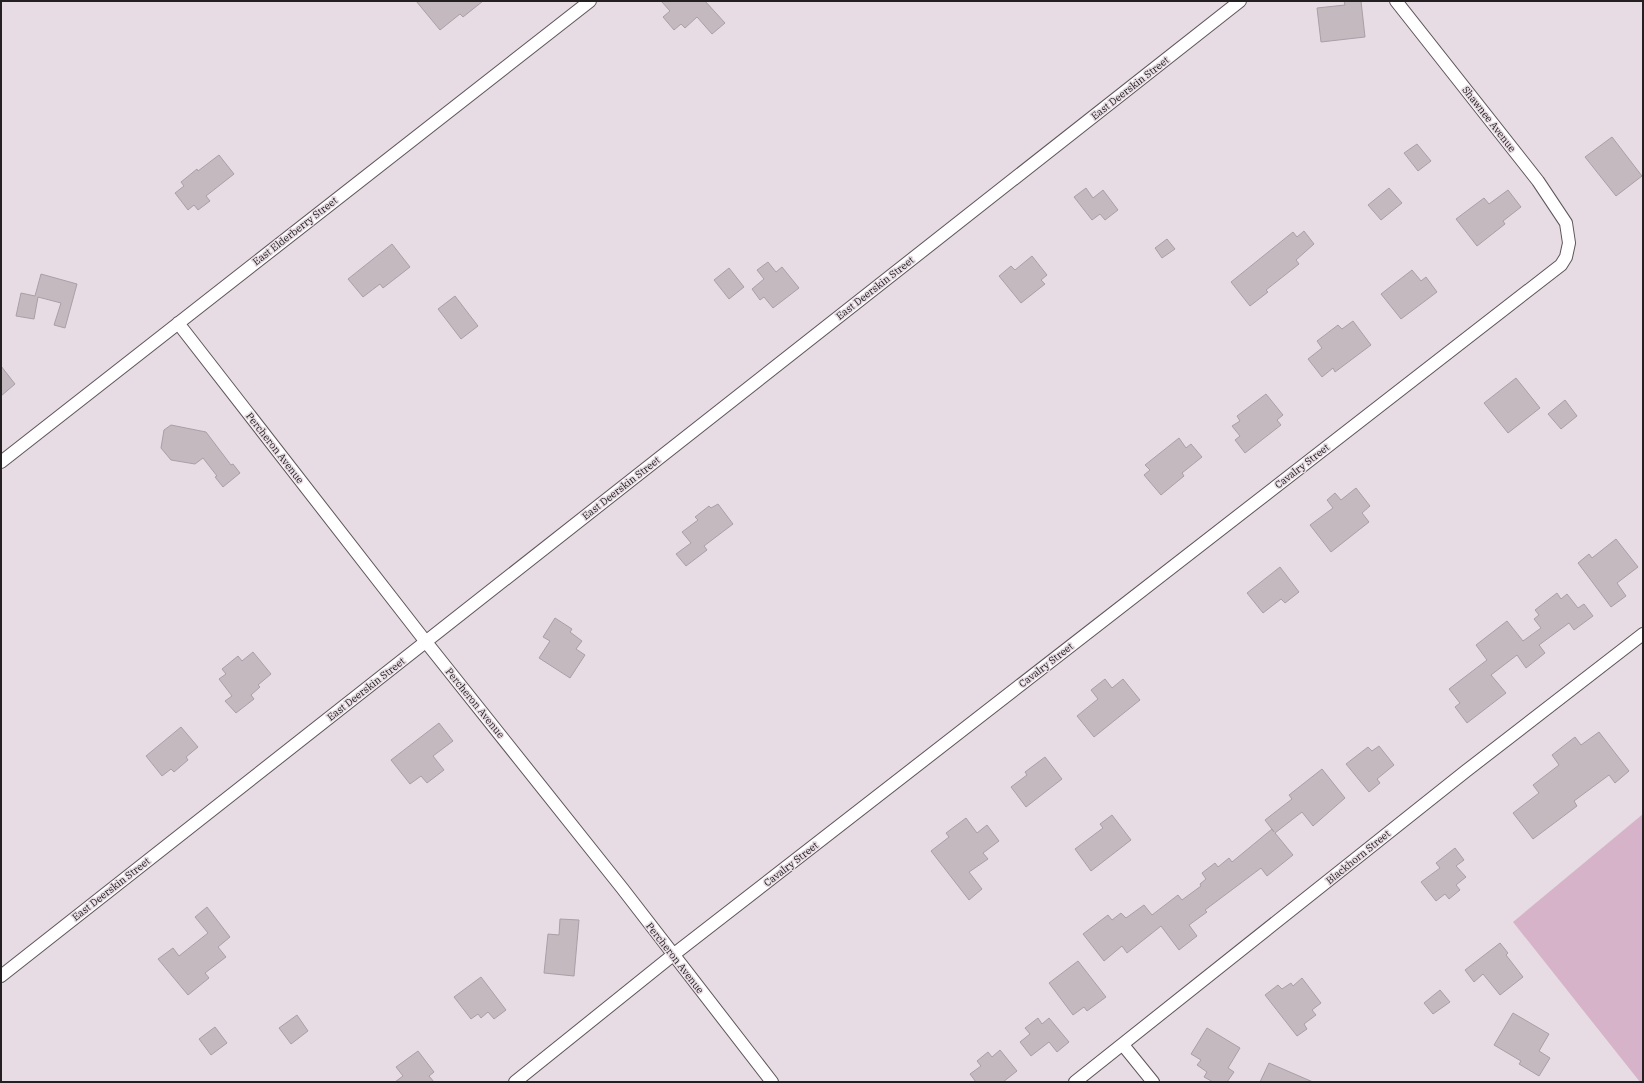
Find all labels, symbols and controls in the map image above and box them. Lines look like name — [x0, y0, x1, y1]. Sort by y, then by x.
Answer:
street label: East Deerskin Street — [1088, 53, 1172, 122]
street label: Shawnee Avenue — [1459, 84, 1519, 154]
street label: East Elderberry Street — [250, 194, 340, 268]
street label: East Deerskin Street — [833, 253, 917, 322]
street label: Percheron Avenue — [243, 410, 307, 486]
street label: Cavalry Street — [1272, 440, 1332, 491]
street label: East Deerskin Street — [579, 453, 663, 522]
street label: Cavalry Street — [1016, 639, 1076, 690]
street label: East Deerskin Street — [324, 654, 408, 723]
street label: Percheron Avenue — [443, 665, 507, 741]
street label: Blackhorn Street — [1323, 827, 1393, 887]
street label: Cavalry Street — [761, 838, 821, 889]
street label: East Deerskin Street — [69, 854, 153, 923]
street label: Percheron Avenue — [643, 920, 707, 996]

